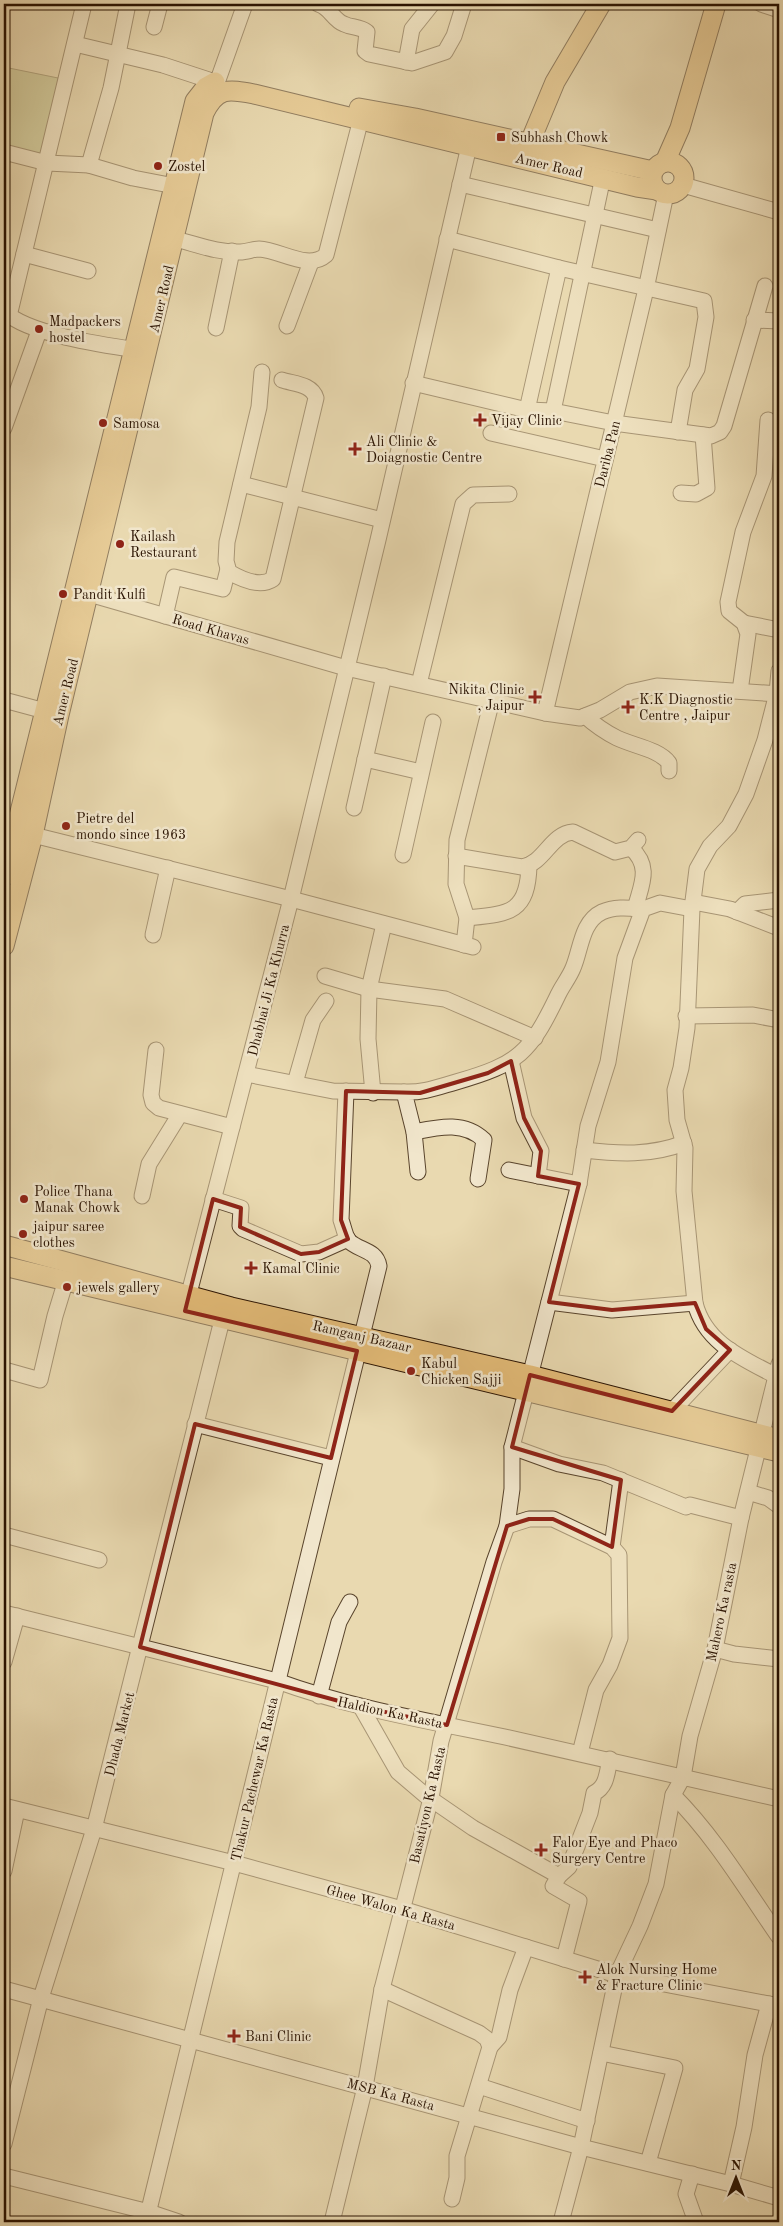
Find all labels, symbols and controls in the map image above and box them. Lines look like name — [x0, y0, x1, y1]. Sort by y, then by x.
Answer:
marker: Subhash Chowk — [495, 131, 507, 143]
place label: Subhash Chowk — [511, 131, 608, 145]
street label: Amer Road — [514, 151, 584, 181]
marker: Zostel — [152, 160, 164, 172]
place label: Zostel — [168, 160, 205, 174]
street label: Amer Road — [147, 264, 177, 334]
place label: Madpackers hostel — [49, 315, 121, 345]
marker: Madpackers hostel — [33, 323, 45, 335]
marker: Vijay Clinic — [473, 413, 487, 427]
place label: Vijay Clinic — [491, 414, 562, 428]
marker: Samosa — [97, 417, 109, 429]
place label: Samosa — [113, 417, 160, 431]
street label: Dariba Pan — [593, 419, 623, 489]
place label: Ali Clinic & Doiagnostic Centre — [366, 435, 482, 465]
marker: Ali Clinic & Doiagnostic Centre — [348, 442, 362, 456]
place label: Kailash Restaurant — [130, 530, 197, 560]
marker: Kailash Restaurant — [114, 538, 126, 550]
marker: Pandit Kulfi — [57, 588, 69, 600]
place label: Pandit Kulfi — [73, 588, 146, 602]
street label: Road Khavas — [170, 612, 251, 648]
street label: Amer Road — [51, 657, 81, 727]
place label: Nikita Clinic , Jaipur — [448, 683, 524, 713]
marker: Nikita Clinic , Jaipur — [528, 690, 542, 704]
place label: K.K Diagnostic Centre , Jaipur — [639, 693, 733, 723]
marker: K.K Diagnostic Centre , Jaipur — [621, 700, 635, 714]
place label: Pietre del mondo since 1963 — [76, 812, 186, 842]
marker: Pietre del mondo since 1963 — [60, 820, 72, 832]
street label: Dhabhai Ji Ka Khurra — [246, 923, 292, 1058]
place label: Police Thana Manak Chowk — [34, 1185, 120, 1215]
marker: Police Thana Manak Chowk — [18, 1193, 30, 1205]
place label: jaipur saree clothes — [32, 1220, 104, 1250]
marker: jaipur saree clothes — [17, 1228, 29, 1240]
marker: Kamal Clinic — [244, 1261, 258, 1275]
place label: Kamal Clinic — [262, 1262, 340, 1276]
marker: jewels gallery — [61, 1281, 73, 1293]
place label: jewels gallery — [76, 1281, 161, 1295]
street label: Ramganj Bazaar — [311, 1319, 413, 1355]
place label: Kabul Chicken Sajji — [421, 1357, 502, 1387]
marker: Kabul Chicken Sajji — [405, 1365, 417, 1377]
street label: Mahero Ka rasta — [705, 1561, 739, 1663]
street label: Dhada Market — [103, 1690, 137, 1778]
street label: Haldion Ka Rasta — [336, 1695, 444, 1731]
street label: Thakur Pachewar Ka Rasta — [229, 1696, 281, 1863]
street label: Basatiyon Ka Rasta — [408, 1745, 448, 1865]
place label: Falor Eye and Phaco Surgery Centre — [552, 1836, 677, 1866]
marker: Falor Eye and Phaco Surgery Centre — [534, 1843, 548, 1857]
street label: Ghee Walon Ka Rasta — [325, 1883, 457, 1933]
place label: Alok Nursing Home & Fracture Clinic — [596, 1963, 717, 1993]
marker: Alok Nursing Home & Fracture Clinic — [578, 1970, 592, 1984]
marker: Bani Clinic — [227, 2029, 241, 2043]
place label: Bani Clinic — [245, 2030, 311, 2044]
street label: MSB Ka Rasta — [345, 2077, 436, 2113]
north arrow — [710, 2154, 760, 2204]
text: N — [731, 2159, 742, 2173]

